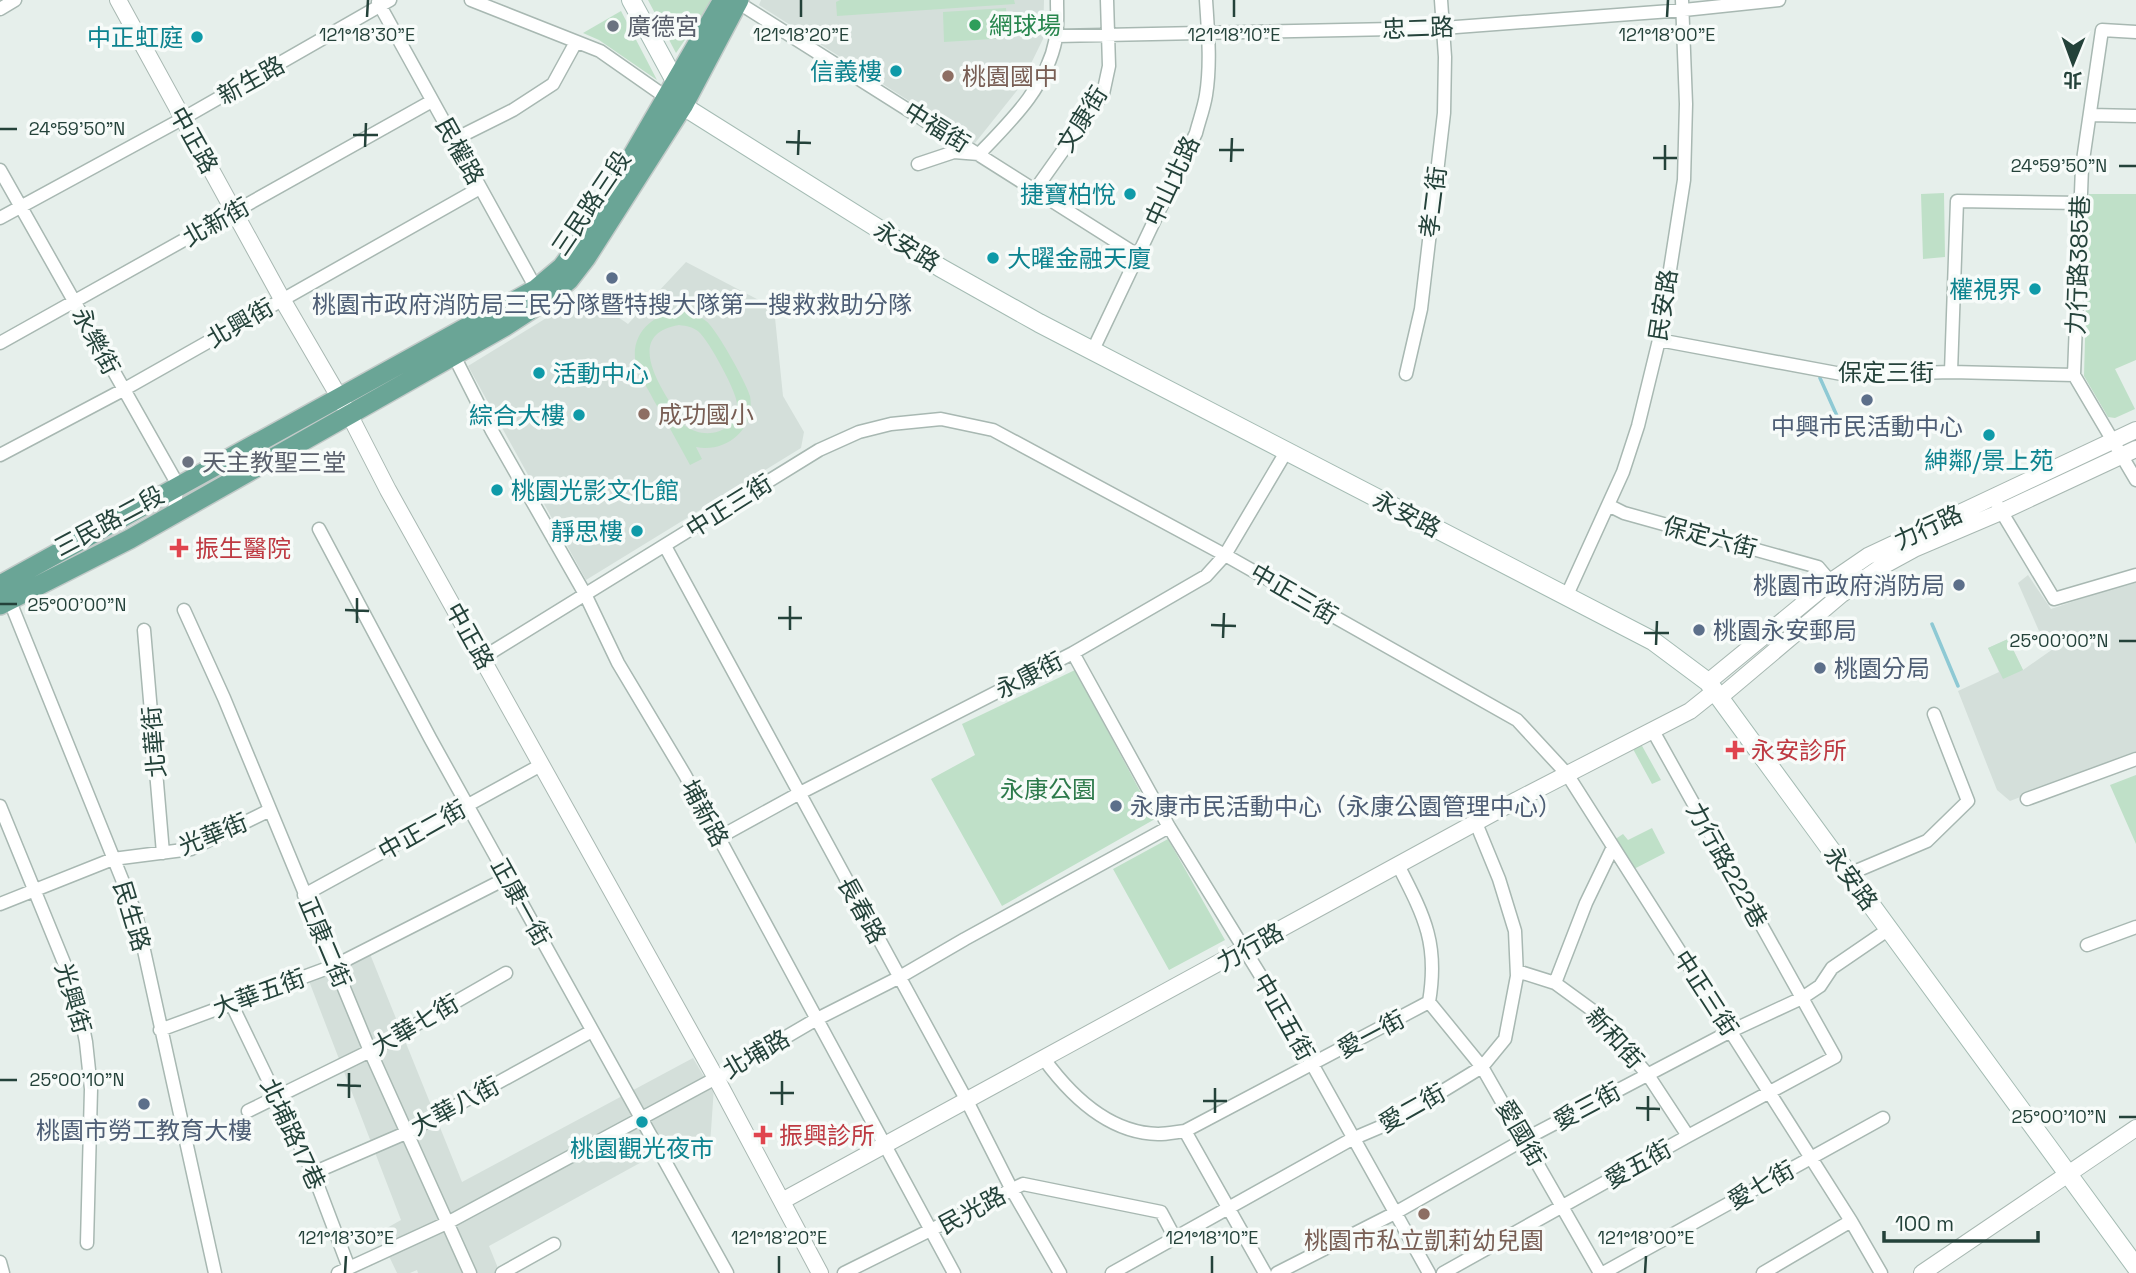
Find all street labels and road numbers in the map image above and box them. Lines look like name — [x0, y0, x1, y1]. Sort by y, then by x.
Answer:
street label: 忠二路 — [1381, 11, 1455, 45]
street label: 新生路 — [212, 49, 290, 111]
street label: 文康街 — [1050, 80, 1114, 158]
street label: 中福街 — [898, 95, 976, 159]
street label: 中正路 — [163, 101, 225, 179]
street label: 民權路 — [429, 112, 491, 190]
street label: 中山北路 — [1138, 131, 1206, 231]
street label: 三民路三段 — [545, 145, 637, 261]
street label: 孝二街 — [1413, 164, 1453, 240]
street label: 北新街 — [177, 191, 255, 253]
street label: 力行路385巷 — [2060, 195, 2096, 335]
street label: 永安路 — [868, 214, 946, 278]
street label: 民安路 — [1642, 267, 1684, 343]
street label: 北興街 — [201, 292, 279, 354]
street label: 永樂街 — [65, 302, 127, 380]
street label: 保定三街 — [1838, 357, 1934, 388]
street label: 中正三街 — [680, 467, 778, 545]
street label: 三民路二段 — [49, 479, 169, 563]
street label: 永安路 — [1368, 484, 1446, 544]
street label: 力行路 — [1889, 498, 1967, 556]
street label: 保定六街 — [1660, 510, 1760, 564]
street label: 中正三街 — [1245, 557, 1343, 631]
street label: 中正路 — [439, 597, 501, 675]
street label: 永康街 — [990, 645, 1068, 705]
street label: 北華街 — [135, 705, 173, 779]
street label: 埔新路 — [674, 774, 736, 852]
street label: 中正二街 — [373, 793, 471, 867]
street label: 力行路222巷 — [1680, 797, 1774, 933]
street label: 光華街 — [174, 806, 252, 862]
street label: 永安路 — [1817, 840, 1885, 916]
street label: 正康一街 — [484, 853, 558, 951]
street label: 長春路 — [831, 871, 893, 949]
street label: 民生路 — [107, 877, 157, 955]
street label: 正康二街 — [292, 892, 358, 992]
street label: 力行路 — [1211, 916, 1289, 978]
street label: 中正三街 — [1667, 944, 1745, 1042]
street label: 光興街 — [48, 959, 98, 1037]
street label: 大華五街 — [209, 962, 309, 1024]
street label: 中正五街 — [1247, 968, 1321, 1066]
street label: 大華七街 — [366, 988, 464, 1062]
street label: 新和街 — [1579, 1001, 1651, 1075]
street label: 愛一街 — [1332, 1003, 1410, 1065]
street label: 北埔路 — [717, 1023, 795, 1085]
street label: 大華八街 — [405, 1070, 505, 1142]
street label: 北埔路17巷 — [254, 1073, 332, 1195]
street label: 愛三街 — [1548, 1075, 1626, 1137]
street label: 愛二街 — [1373, 1077, 1451, 1139]
street label: 愛國街 — [1490, 1094, 1552, 1172]
street label: 愛五街 — [1599, 1133, 1677, 1195]
street label: 愛七街 — [1722, 1154, 1800, 1216]
street label: 民光路 — [933, 1179, 1011, 1241]

